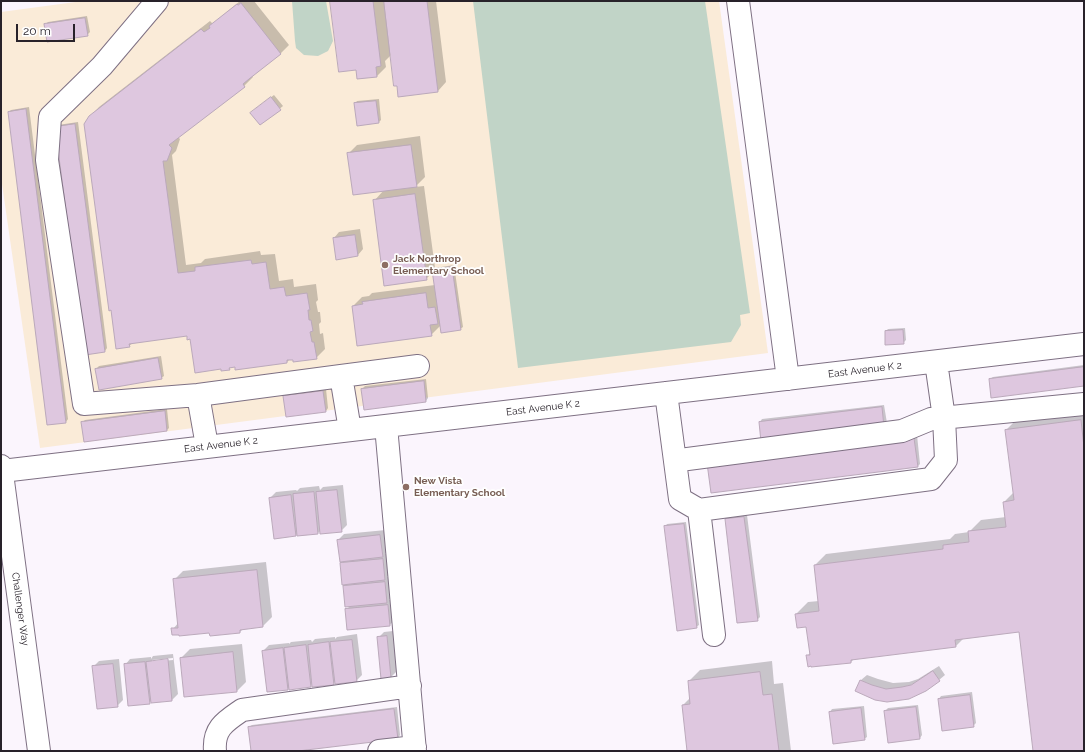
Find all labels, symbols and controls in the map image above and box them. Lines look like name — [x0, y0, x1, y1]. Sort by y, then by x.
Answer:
scale bar — [18, 16, 77, 42]
text: 20 m — [23, 24, 51, 38]
place label: Jack Northrop Elementary School — [393, 253, 484, 276]
marker: Jack Northrop Elementary School — [380, 260, 390, 270]
street label: East Avenue K 2 — [828, 360, 902, 380]
street label: East Avenue K 2 — [506, 398, 580, 418]
street label: East Avenue K 2 — [184, 435, 258, 455]
place label: New Vista Elementary School — [414, 475, 505, 498]
marker: New Vista Elementary School — [401, 482, 411, 492]
street label: Challenger Way — [9, 572, 31, 646]

